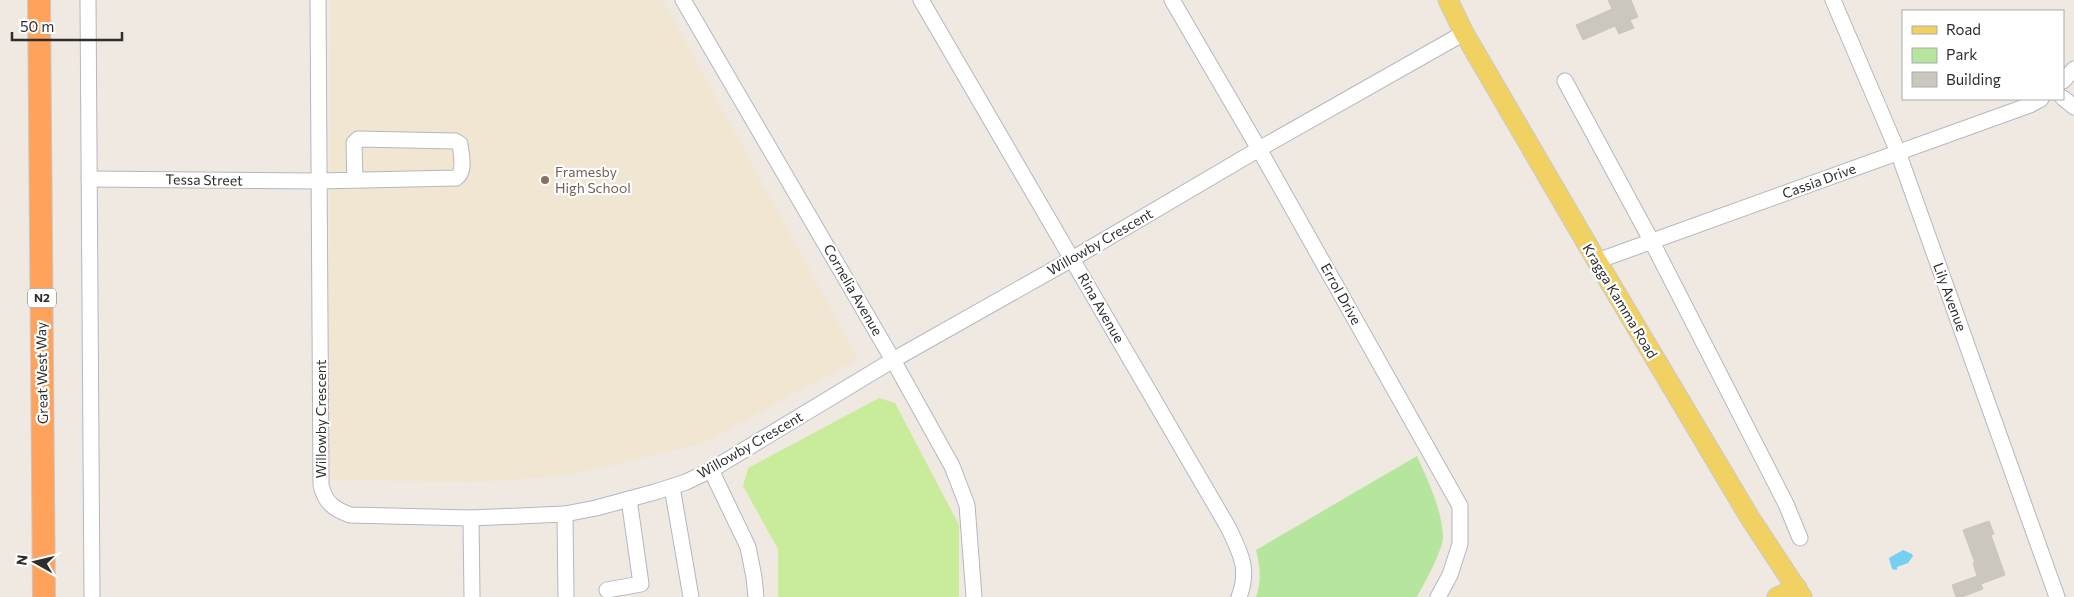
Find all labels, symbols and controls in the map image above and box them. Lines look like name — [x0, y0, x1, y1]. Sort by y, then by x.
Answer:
scale bar — [12, 10, 122, 42]
legend — [1902, 10, 2064, 100]
text: 50 m — [20, 17, 54, 35]
text: Road — [1946, 20, 1981, 38]
text: Park — [1946, 45, 1977, 63]
text: Building — [1946, 70, 2001, 88]
street label: Cassia Drive — [1780, 159, 1858, 202]
place label: Framesby High School — [555, 163, 631, 196]
street label: Tessa Street — [165, 170, 243, 189]
marker: Framesby High School — [539, 174, 551, 186]
street label: Willowby Crescent — [1044, 204, 1156, 279]
street label: Kragga Kamma Road — [1579, 240, 1661, 361]
street label: Cornelia Avenue — [820, 241, 886, 339]
street label: Errol Drive — [1318, 260, 1365, 327]
street label: Lily Avenue — [1930, 260, 1971, 333]
street label: Rina Avenue — [1075, 270, 1128, 346]
road number: N2 — [28, 288, 56, 308]
street label: Great West Way — [32, 322, 51, 424]
street label: Willowby Crescent — [312, 359, 329, 479]
street label: Willowby Crescent — [694, 407, 806, 482]
north arrow — [10, 537, 60, 587]
text: N — [12, 554, 31, 567]

